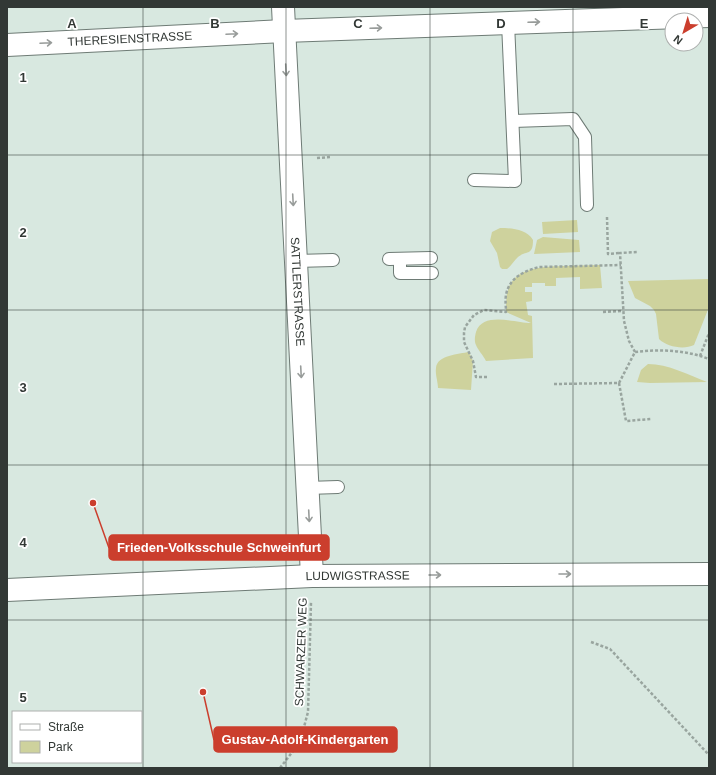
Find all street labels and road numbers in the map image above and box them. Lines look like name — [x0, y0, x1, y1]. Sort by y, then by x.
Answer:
street label: THERESIENSTRASSE — [67, 29, 193, 49]
street label: SATTLERSTRASSE — [288, 237, 307, 347]
street label: LUDWIGSTRASSE — [305, 569, 410, 583]
street label: SCHWARZER WEG — [292, 597, 310, 707]

